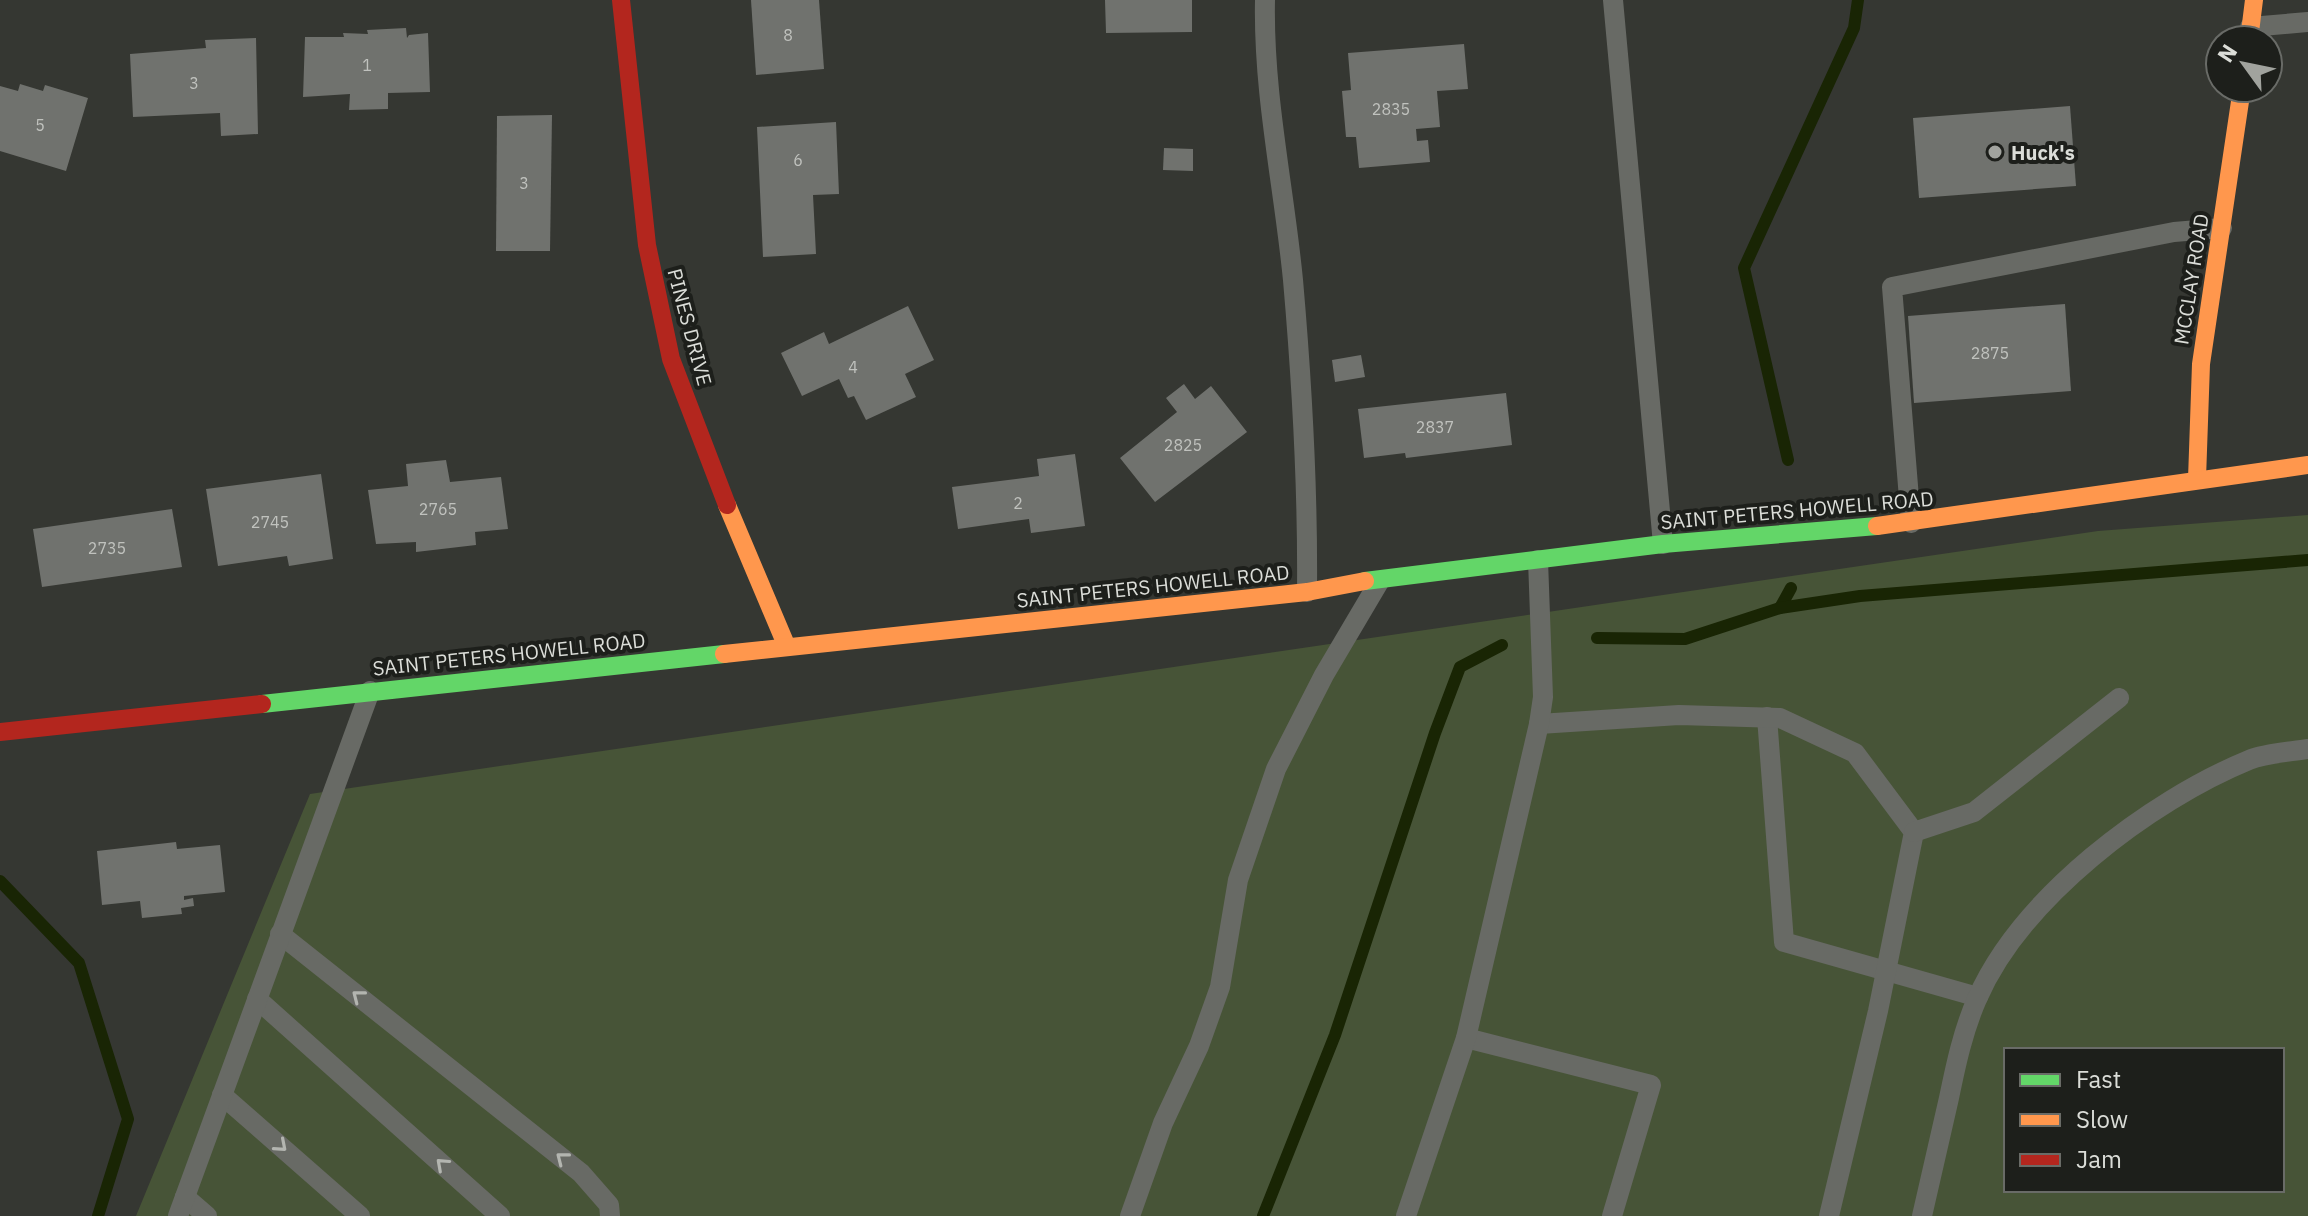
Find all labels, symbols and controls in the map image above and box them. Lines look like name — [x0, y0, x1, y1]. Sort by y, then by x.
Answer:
north arrow — [2204, 24, 2284, 104]
house number: 8 — [783, 25, 793, 45]
text: N — [2210, 38, 2243, 67]
house number: 1 — [362, 55, 372, 75]
house number: 3 — [189, 73, 199, 93]
house number: 2835 — [1372, 99, 1410, 119]
house number: 5 — [35, 115, 45, 135]
place label: Huck's — [2011, 139, 2075, 166]
marker: Huck's — [1986, 143, 2004, 161]
house number: 6 — [793, 150, 803, 170]
house number: 3 — [519, 173, 529, 193]
street label: MCCLAY ROAD — [2167, 212, 2215, 346]
street label: PINES DRIVE — [661, 265, 719, 389]
house number: 2875 — [1971, 343, 2009, 363]
house number: 4 — [848, 357, 858, 377]
house number: 2837 — [1416, 417, 1454, 437]
house number: 2825 — [1164, 435, 1202, 455]
street label: SAINT PETERS HOWELL ROAD — [1659, 485, 1935, 535]
house number: 2 — [1013, 493, 1023, 513]
house number: 2765 — [419, 499, 457, 519]
house number: 2745 — [251, 512, 289, 532]
house number: 2735 — [88, 538, 126, 558]
street label: SAINT PETERS HOWELL ROAD — [1015, 558, 1291, 614]
street label: SAINT PETERS HOWELL ROAD — [371, 626, 647, 682]
one-way arrow — [352, 992, 367, 1006]
legend — [2004, 1048, 2284, 1192]
text: Fast — [2076, 1063, 2121, 1095]
text: Slow — [2076, 1103, 2128, 1135]
one-way arrow — [271, 1137, 286, 1151]
text: Jam — [2076, 1143, 2122, 1175]
one-way arrow — [557, 1153, 571, 1168]
one-way arrow — [436, 1159, 451, 1174]

